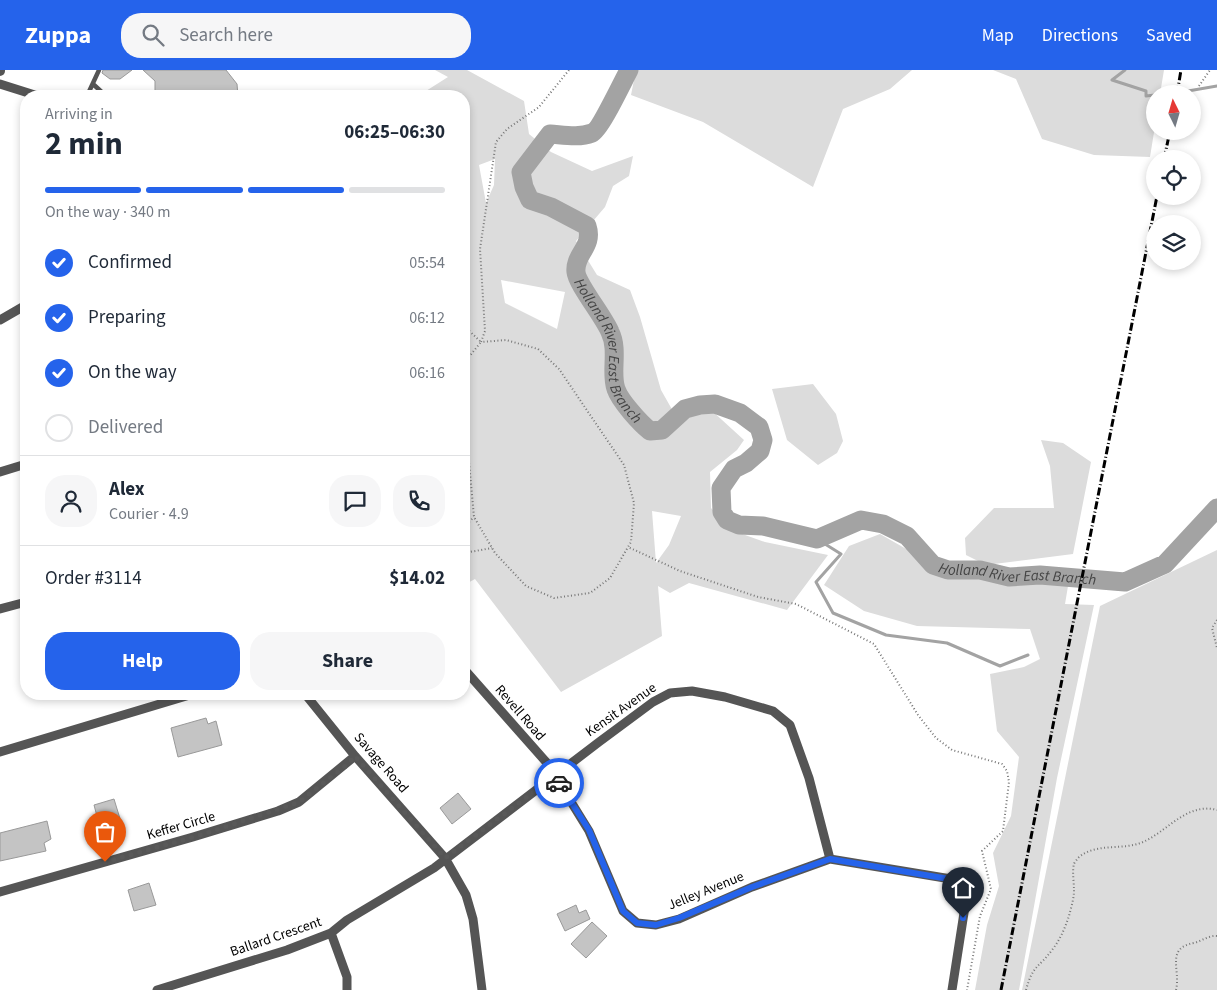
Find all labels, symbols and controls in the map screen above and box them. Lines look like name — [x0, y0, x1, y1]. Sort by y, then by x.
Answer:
search box — [121, 13, 471, 58]
text: Zuppa — [25, 18, 91, 53]
icon: search — [139, 21, 167, 49]
text: Search here — [179, 22, 273, 49]
text: Map — [982, 23, 1014, 48]
text: Directions — [1042, 23, 1118, 48]
text: Saved — [1146, 23, 1192, 48]
north arrow — [1146, 85, 1201, 140]
map controls — [1146, 85, 1201, 270]
text: Arriving in — [45, 103, 113, 125]
text: 06:25–06:30 — [344, 119, 445, 146]
text: 2 min — [45, 121, 123, 167]
button: locate — [1146, 150, 1201, 205]
text: On the way · 340 m — [45, 201, 170, 223]
button: layers — [1146, 215, 1201, 270]
icon: check — [45, 249, 73, 277]
text: Confirmed — [88, 249, 172, 276]
text: 05:54 — [409, 252, 445, 274]
water label: Holland River East Branch — [569, 274, 647, 428]
icon: check — [45, 304, 73, 332]
text: Preparing — [88, 304, 166, 331]
text: 06:12 — [409, 307, 445, 329]
icon: check — [45, 359, 73, 387]
text: On the way — [88, 359, 177, 386]
text: 06:16 — [409, 362, 445, 384]
text: Delivered — [88, 414, 163, 441]
button: person — [45, 475, 97, 527]
button: chat — [329, 475, 381, 527]
button: phone — [393, 475, 445, 527]
text: Alex — [109, 476, 145, 503]
text: Courier · 4.9 — [109, 503, 189, 525]
water label: Holland River East Branch — [936, 557, 1097, 590]
text: Order #3114 — [45, 565, 142, 592]
text: $14.02 — [389, 565, 445, 592]
button: Help — [45, 632, 240, 690]
button: Share — [250, 632, 445, 690]
street label: Kensit Avenue — [581, 678, 661, 742]
street label: Revell Road — [490, 681, 550, 745]
street label: Savage Road — [349, 728, 413, 798]
courier — [534, 758, 584, 808]
icon: car — [545, 769, 573, 797]
street label: Keffer Circle — [144, 807, 218, 845]
pin — [84, 811, 126, 862]
icon: bag — [91, 818, 119, 846]
street label: Jelley Avenue — [665, 867, 747, 915]
pin — [942, 867, 984, 918]
icon: home — [949, 874, 977, 902]
street label: Ballard Crescent — [227, 912, 325, 962]

